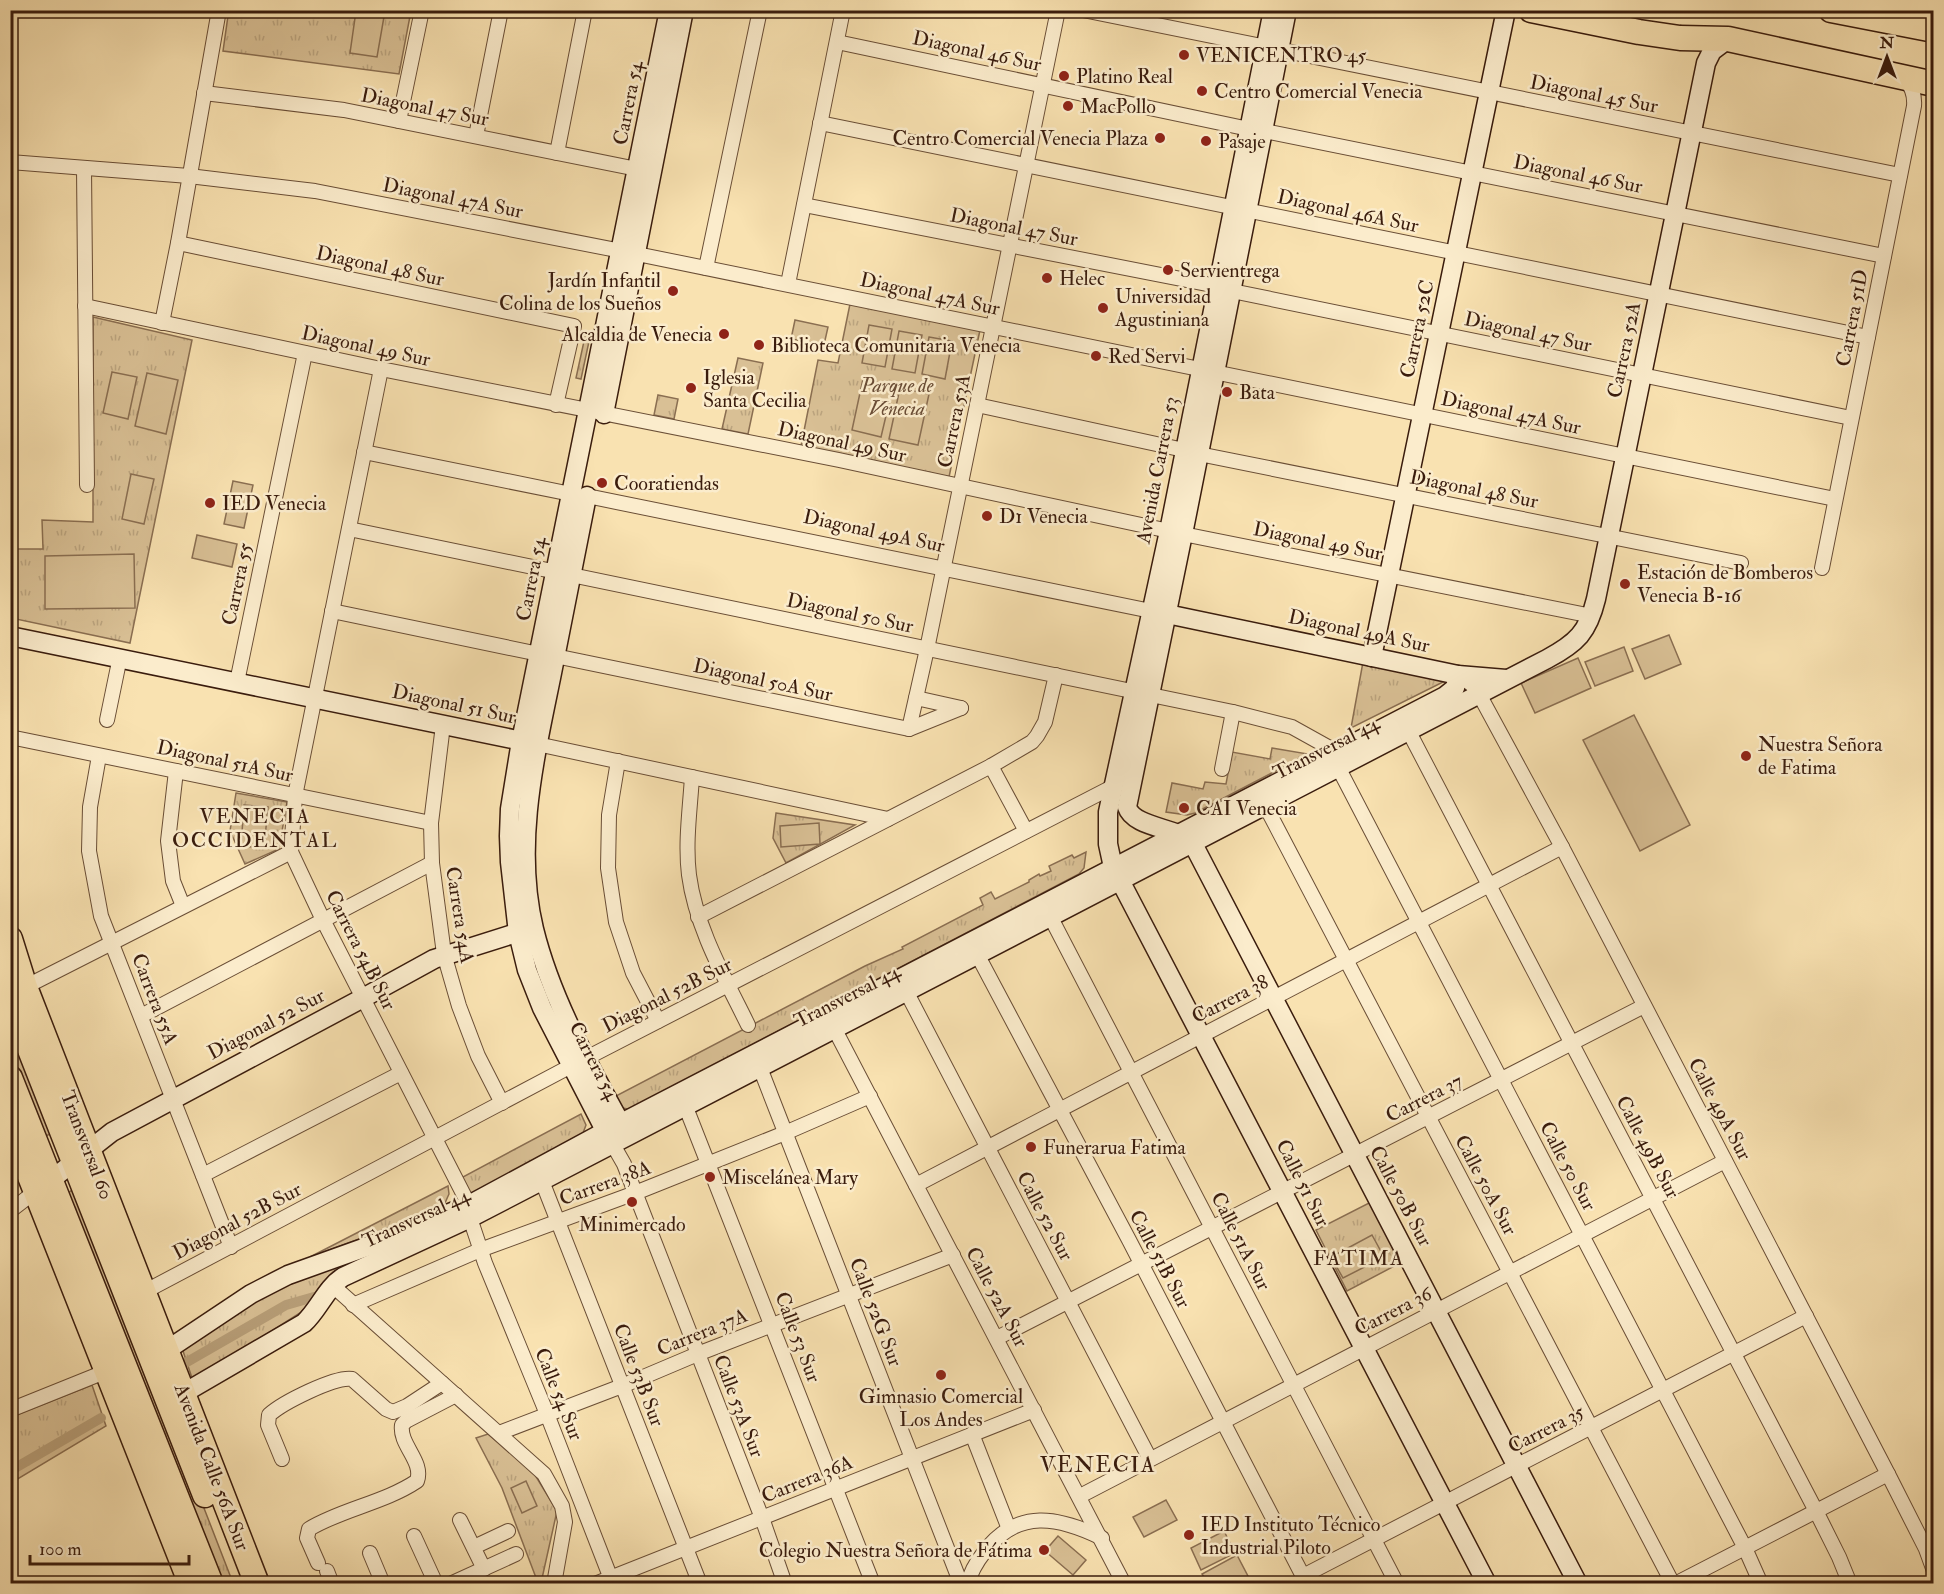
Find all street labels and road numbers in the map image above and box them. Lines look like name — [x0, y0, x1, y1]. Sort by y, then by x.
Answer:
street label: Diagonal 46 Sur — [910, 25, 1044, 77]
street label: Carrera 54 — [608, 58, 649, 147]
street label: Diagonal 45 Sur — [1528, 69, 1661, 119]
street label: Diagonal 47 Sur — [359, 82, 492, 132]
street label: Diagonal 46 Sur — [1511, 149, 1645, 199]
street label: Diagonal 47A Sur — [381, 172, 526, 224]
street label: Diagonal 46A Sur — [1275, 184, 1421, 238]
street label: Diagonal 47 Sur — [948, 202, 1081, 252]
street label: Diagonal 48 Sur — [314, 240, 447, 292]
street label: Diagonal 47A Sur — [858, 267, 1003, 321]
street label: Carrera 51D — [1830, 267, 1874, 369]
street label: Carrera 52C — [1394, 278, 1440, 380]
street label: Carrera 52A — [1602, 299, 1646, 400]
street label: Diagonal 47 Sur — [1462, 306, 1595, 358]
street label: Diagonal 49 Sur — [299, 320, 433, 372]
street label: Carrera 53A — [932, 372, 976, 470]
street label: Diagonal 47A Sur — [1439, 386, 1584, 440]
street label: Avenida Carrera 53 — [1130, 394, 1184, 547]
street label: Diagonal 49 Sur — [775, 416, 909, 468]
street label: Diagonal 48 Sur — [1408, 464, 1541, 514]
street label: Diagonal 49A Sur — [801, 504, 948, 558]
street label: Diagonal 49 Sur — [1251, 516, 1385, 566]
street label: Carrera 54 — [511, 534, 552, 623]
street label: Carrera 55 — [216, 540, 258, 627]
street label: Diagonal 50 Sur — [784, 587, 916, 639]
street label: Diagonal 49A Sur — [1286, 604, 1433, 658]
street label: Diagonal 50A Sur — [691, 653, 835, 707]
street label: Diagonal 51 Sur — [390, 679, 519, 729]
street label: Transversal 44 — [1269, 710, 1384, 785]
street label: Diagonal 51A Sur — [154, 734, 296, 788]
street label: Carrera 54A — [440, 865, 480, 965]
street label: Carrera 54B Sur — [320, 886, 402, 1015]
street label: Carrera 55A — [126, 950, 184, 1049]
street label: Diagonal 52B Sur — [598, 951, 737, 1038]
street label: Transversal 44 — [790, 958, 905, 1033]
street label: Carrera 38 — [1187, 969, 1273, 1029]
street label: Diagonal 52 Sur — [203, 982, 329, 1065]
street label: Carrera 54 — [564, 1017, 625, 1106]
street label: Calle 49A Sur — [1683, 1054, 1758, 1165]
street label: Carrera 37 — [1381, 1068, 1467, 1128]
street label: Transversal 60 — [55, 1087, 119, 1203]
street label: Calle 49B Sur — [1611, 1091, 1686, 1203]
street label: Calle 50 Sur — [1534, 1117, 1602, 1215]
street label: Calle 50A Sur — [1449, 1131, 1523, 1240]
street label: Calle 51 Sur — [1270, 1135, 1336, 1231]
street label: Calle 50B Sur — [1364, 1141, 1438, 1251]
street label: Carrera 38A — [556, 1155, 654, 1211]
street label: Calle 52 Sur — [1011, 1167, 1079, 1265]
street label: Diagonal 52B Sur — [168, 1176, 306, 1265]
street label: Transversal 44 — [358, 1182, 475, 1254]
street label: Calle 51A Sur — [1206, 1188, 1277, 1295]
street label: Calle 51B Sur — [1124, 1206, 1197, 1313]
street label: Calle 52A Sur — [960, 1243, 1034, 1352]
street label: Calle 52G Sur — [844, 1254, 908, 1370]
street label: Carrera 36 — [1350, 1280, 1437, 1341]
street label: Calle 53 Sur — [769, 1288, 827, 1386]
street label: Carrera 37A — [653, 1302, 751, 1361]
street label: Calle 53B Sur — [608, 1320, 670, 1430]
street label: Calle 54 Sur — [529, 1344, 589, 1444]
street label: Calle 53A Sur — [708, 1351, 770, 1461]
street label: Avenida Calle 56A Sur — [168, 1379, 256, 1555]
street label: Carrera 35 — [1504, 1399, 1589, 1459]
street label: Carrera 36A — [758, 1449, 857, 1509]

